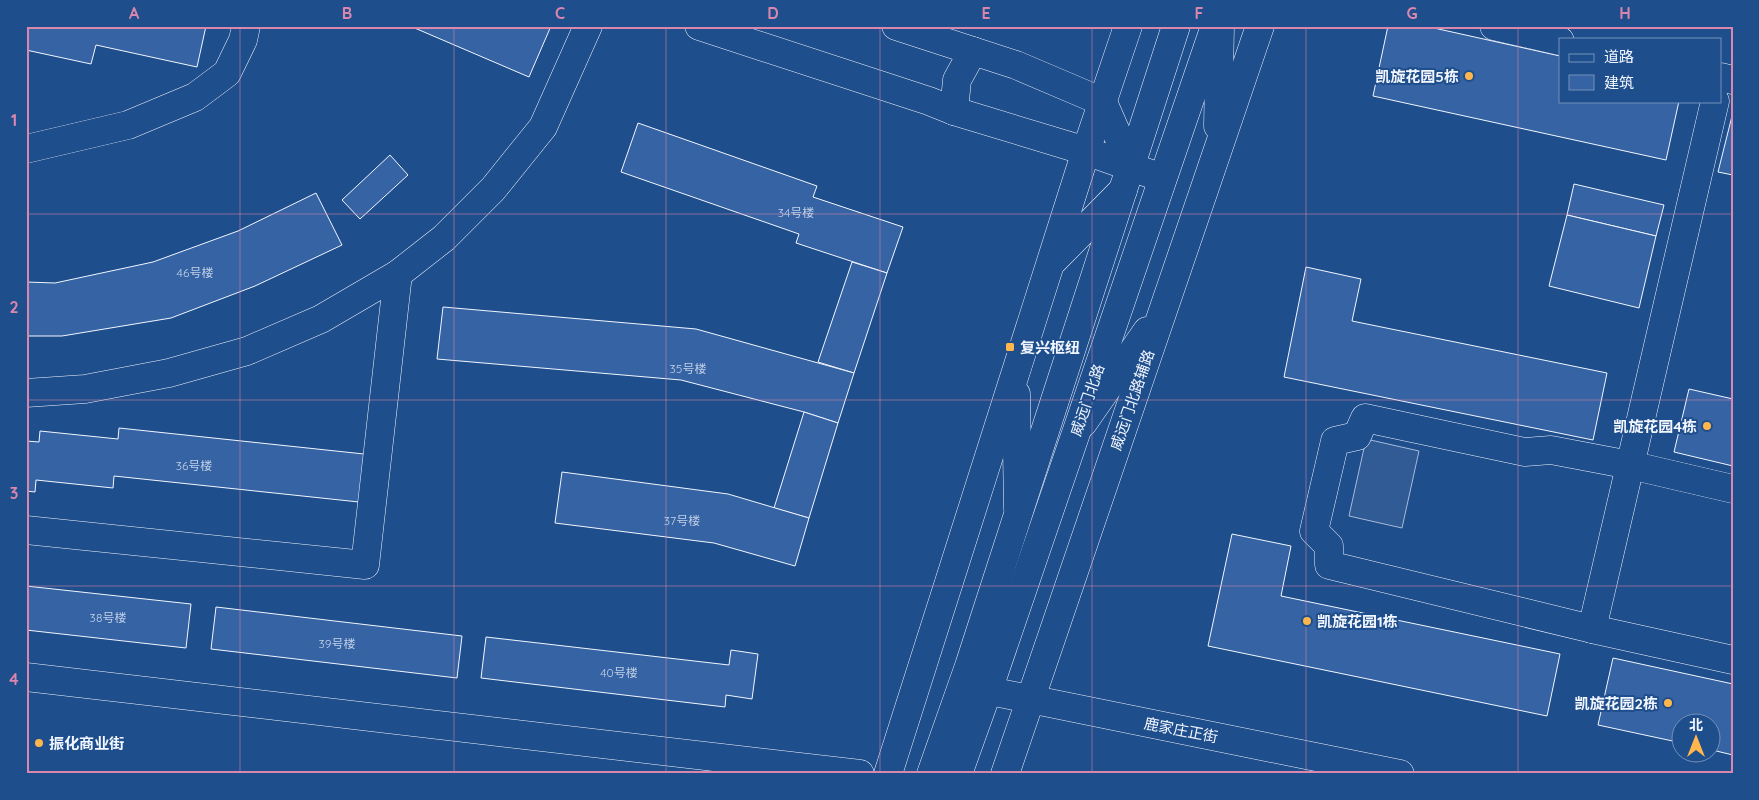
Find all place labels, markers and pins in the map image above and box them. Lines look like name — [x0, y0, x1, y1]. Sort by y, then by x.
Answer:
place label: 凯旋花园5栋 — [1375, 67, 1459, 86]
marker: 凯旋花园5栋 — [1463, 70, 1475, 82]
place label: 复兴枢纽 — [1020, 338, 1080, 357]
marker: 复兴枢纽 — [1004, 341, 1016, 353]
place label: 凯旋花园4栋 — [1613, 417, 1697, 436]
marker: 凯旋花园4栋 — [1701, 420, 1713, 432]
place label: 凯旋花园1栋 — [1317, 612, 1398, 631]
marker: 凯旋花园1栋 — [1301, 615, 1313, 627]
place label: 凯旋花园2栋 — [1574, 694, 1658, 713]
marker: 凯旋花园2栋 — [1662, 697, 1674, 709]
place label: 振化商业街 — [49, 734, 124, 753]
marker: 振化商业街 — [33, 737, 45, 749]

